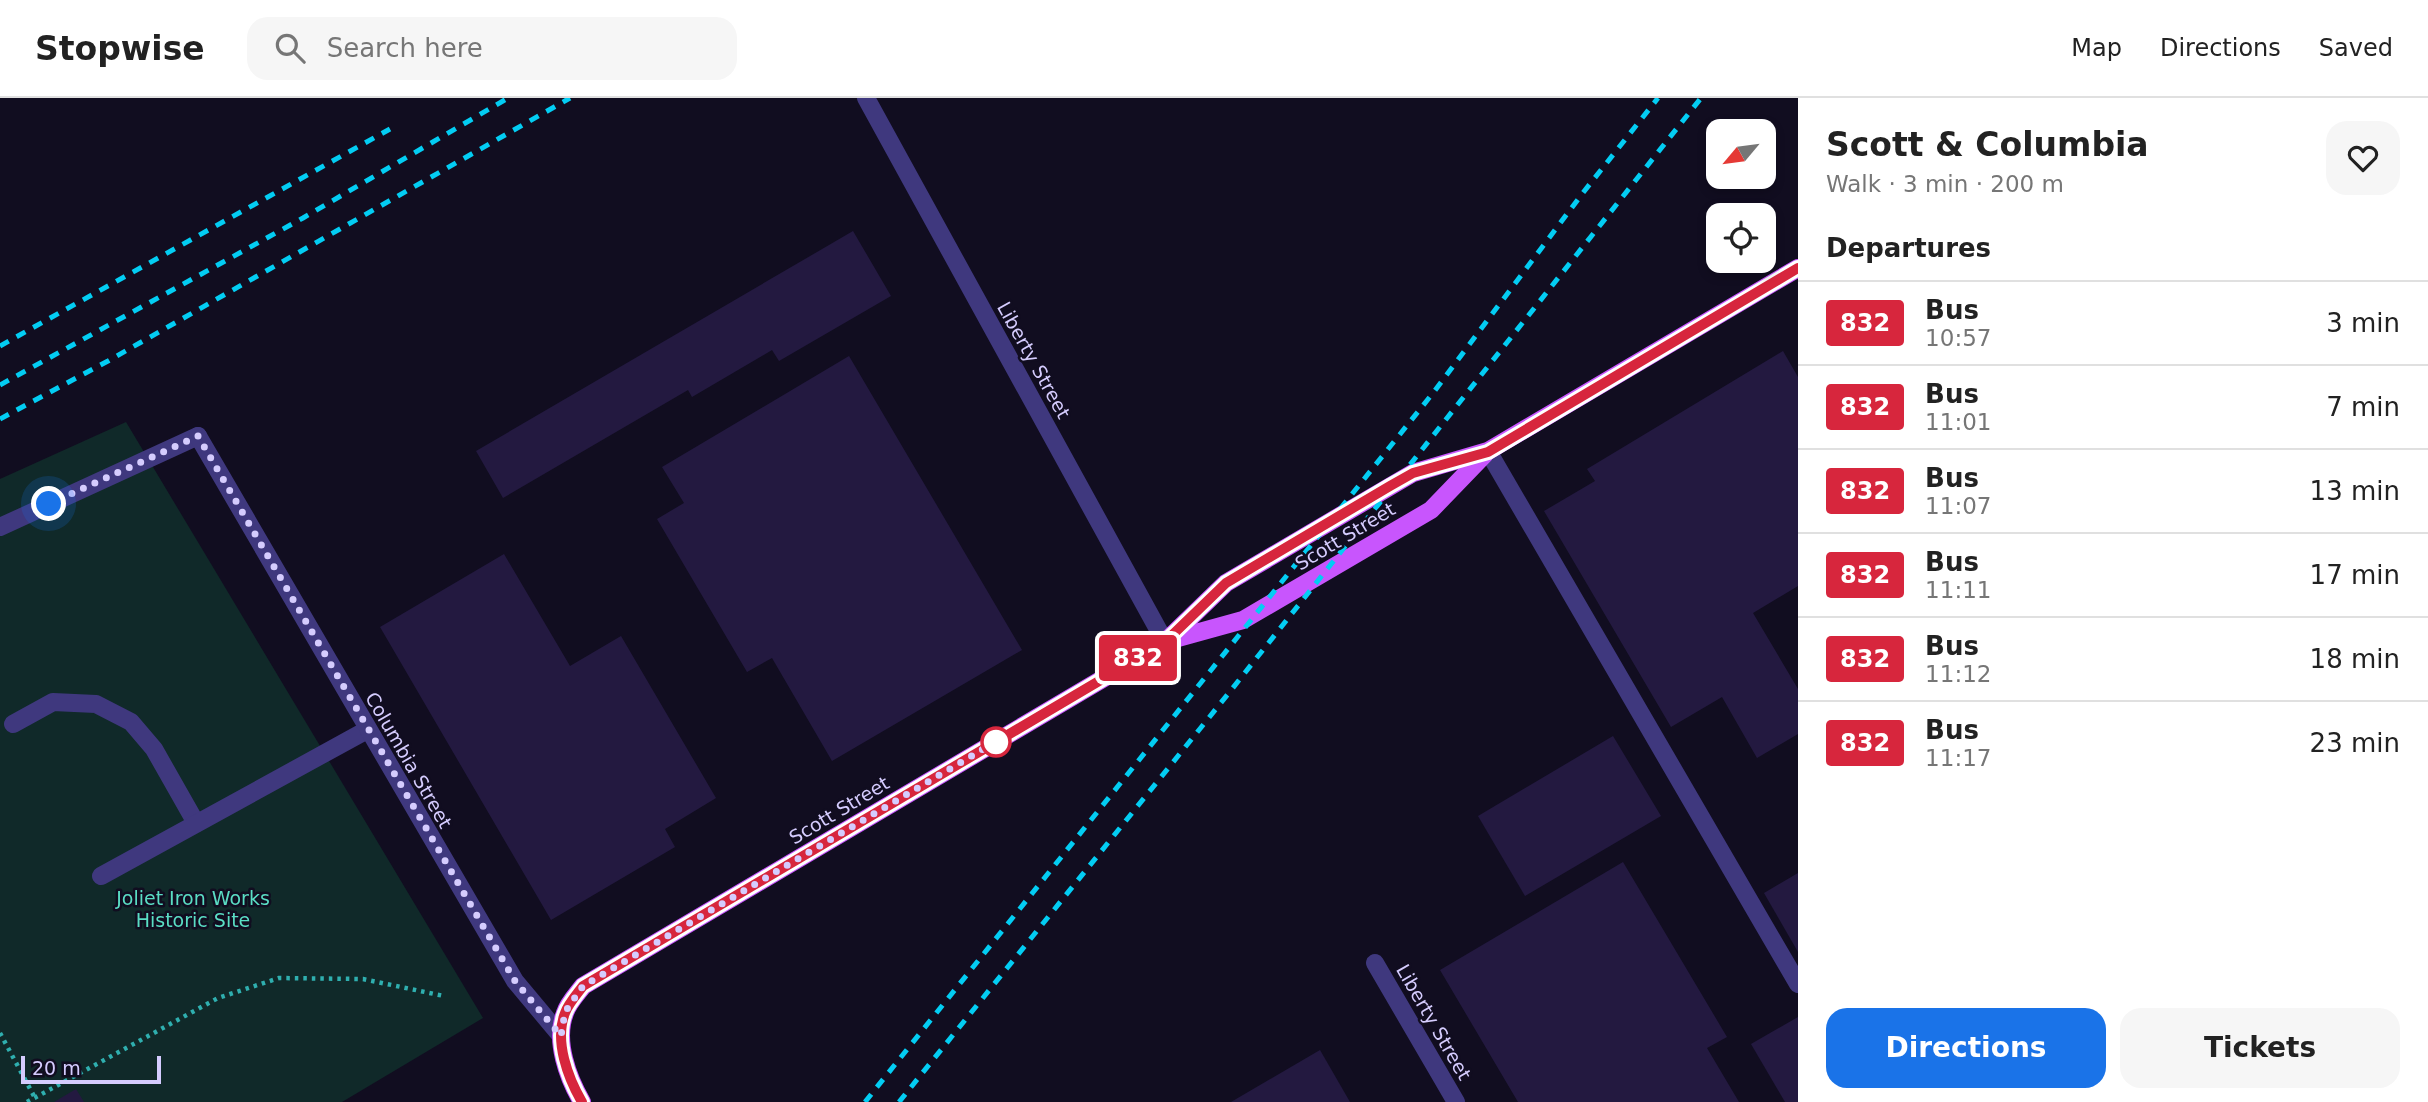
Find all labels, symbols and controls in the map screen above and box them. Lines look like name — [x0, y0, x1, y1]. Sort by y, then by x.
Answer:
search box — [247, 17, 737, 80]
text: Stopwise — [35, 29, 205, 68]
icon: search — [271, 29, 309, 67]
text: Search here — [327, 33, 483, 63]
text: Map — [2071, 34, 2122, 62]
text: Directions — [2160, 34, 2281, 62]
text: Saved — [2319, 34, 2393, 62]
north arrow — [1706, 119, 1776, 189]
map controls — [1706, 119, 1776, 273]
button: heart — [2326, 121, 2400, 195]
text: Scott & Columbia — [1826, 125, 2149, 164]
text: Walk · 3 min · 200 m — [1826, 171, 2064, 197]
button: locate — [1706, 203, 1776, 273]
text: Departures — [1826, 233, 1991, 263]
text: Bus — [1925, 295, 1979, 325]
street label: Liberty Street — [993, 298, 1075, 422]
text: 3 min — [2326, 308, 2400, 338]
text: 832 — [1840, 309, 1890, 337]
text: 10:57 — [1925, 325, 1991, 351]
text: Bus — [1925, 379, 1979, 409]
text: 7 min — [2326, 392, 2400, 422]
text: 832 — [1840, 393, 1890, 421]
text: 11:01 — [1925, 409, 1991, 435]
text: Bus — [1925, 463, 1979, 493]
text: 13 min — [2310, 476, 2400, 506]
text: 832 — [1840, 477, 1890, 505]
your location — [31, 486, 66, 521]
text: 11:07 — [1925, 493, 1991, 519]
street label: Scott Street — [1291, 498, 1399, 574]
text: Bus — [1925, 547, 1979, 577]
text: 17 min — [2310, 560, 2400, 590]
text: 832 — [1840, 561, 1890, 589]
text: 11:11 — [1925, 577, 1991, 603]
text: Bus — [1925, 631, 1979, 661]
line badge: 832 — [1098, 635, 1178, 681]
text: 832 — [1113, 644, 1163, 672]
text: 18 min — [2310, 644, 2400, 674]
text: 832 — [1840, 645, 1890, 673]
text: 11:12 — [1925, 661, 1991, 687]
street label: Columbia Street — [361, 688, 457, 832]
text: Bus — [1925, 715, 1979, 745]
unlabelled marker — [981, 727, 1011, 757]
text: 23 min — [2310, 728, 2400, 758]
text: 832 — [1840, 729, 1890, 757]
text: 11:17 — [1925, 745, 1991, 771]
street label: Scott Street — [785, 772, 893, 848]
park label: Joliet Iron Works Historic Site — [115, 887, 270, 931]
street label: Liberty Street — [1392, 960, 1476, 1084]
button: Directions — [1826, 1008, 2106, 1088]
button: Tickets — [2120, 1008, 2400, 1088]
scale bar — [21, 1053, 161, 1085]
text: 20 m — [32, 1057, 81, 1079]

